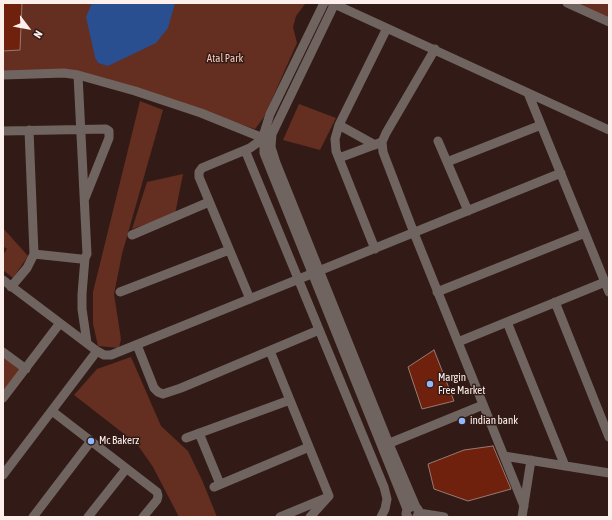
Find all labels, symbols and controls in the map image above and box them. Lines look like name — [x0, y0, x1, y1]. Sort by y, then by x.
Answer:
north arrow — [8, 8, 48, 48]
text: N — [31, 28, 45, 40]
park label: Atal Park — [207, 52, 243, 66]
place label: Margin Free Market — [438, 371, 485, 397]
marker: Margin Free Market — [425, 379, 435, 389]
place label: indian bank — [470, 414, 518, 428]
marker: indian bank — [457, 416, 467, 426]
place label: Mc Bakerz — [99, 434, 139, 448]
marker: Mc Bakerz — [86, 436, 96, 446]

